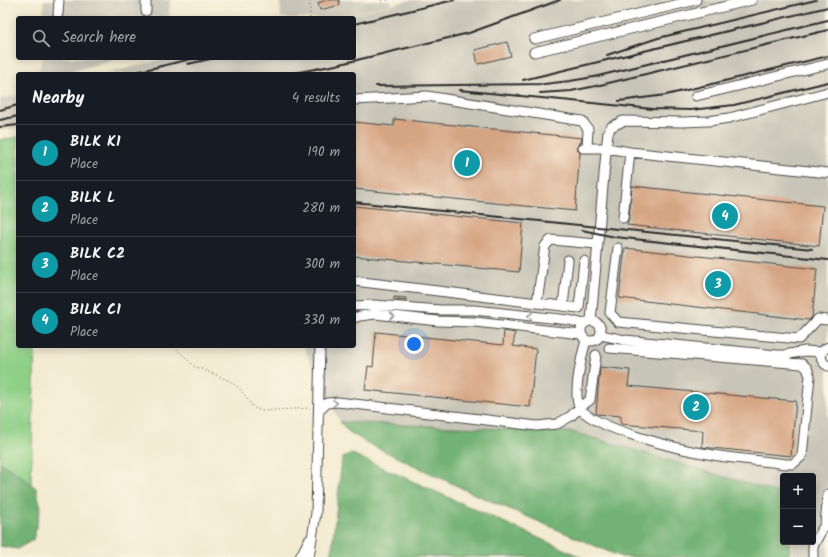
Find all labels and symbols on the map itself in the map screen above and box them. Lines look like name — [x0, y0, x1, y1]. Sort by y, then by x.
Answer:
pin: 1 — [454, 148, 480, 178]
pin: 4 — [712, 201, 738, 231]
pin: 3 — [705, 269, 731, 299]
one-way arrow — [389, 311, 395, 320]
one-way arrow — [527, 312, 533, 321]
your location — [404, 334, 424, 354]
pin: 2 — [683, 392, 709, 422]
one-way arrow — [332, 398, 338, 407]

